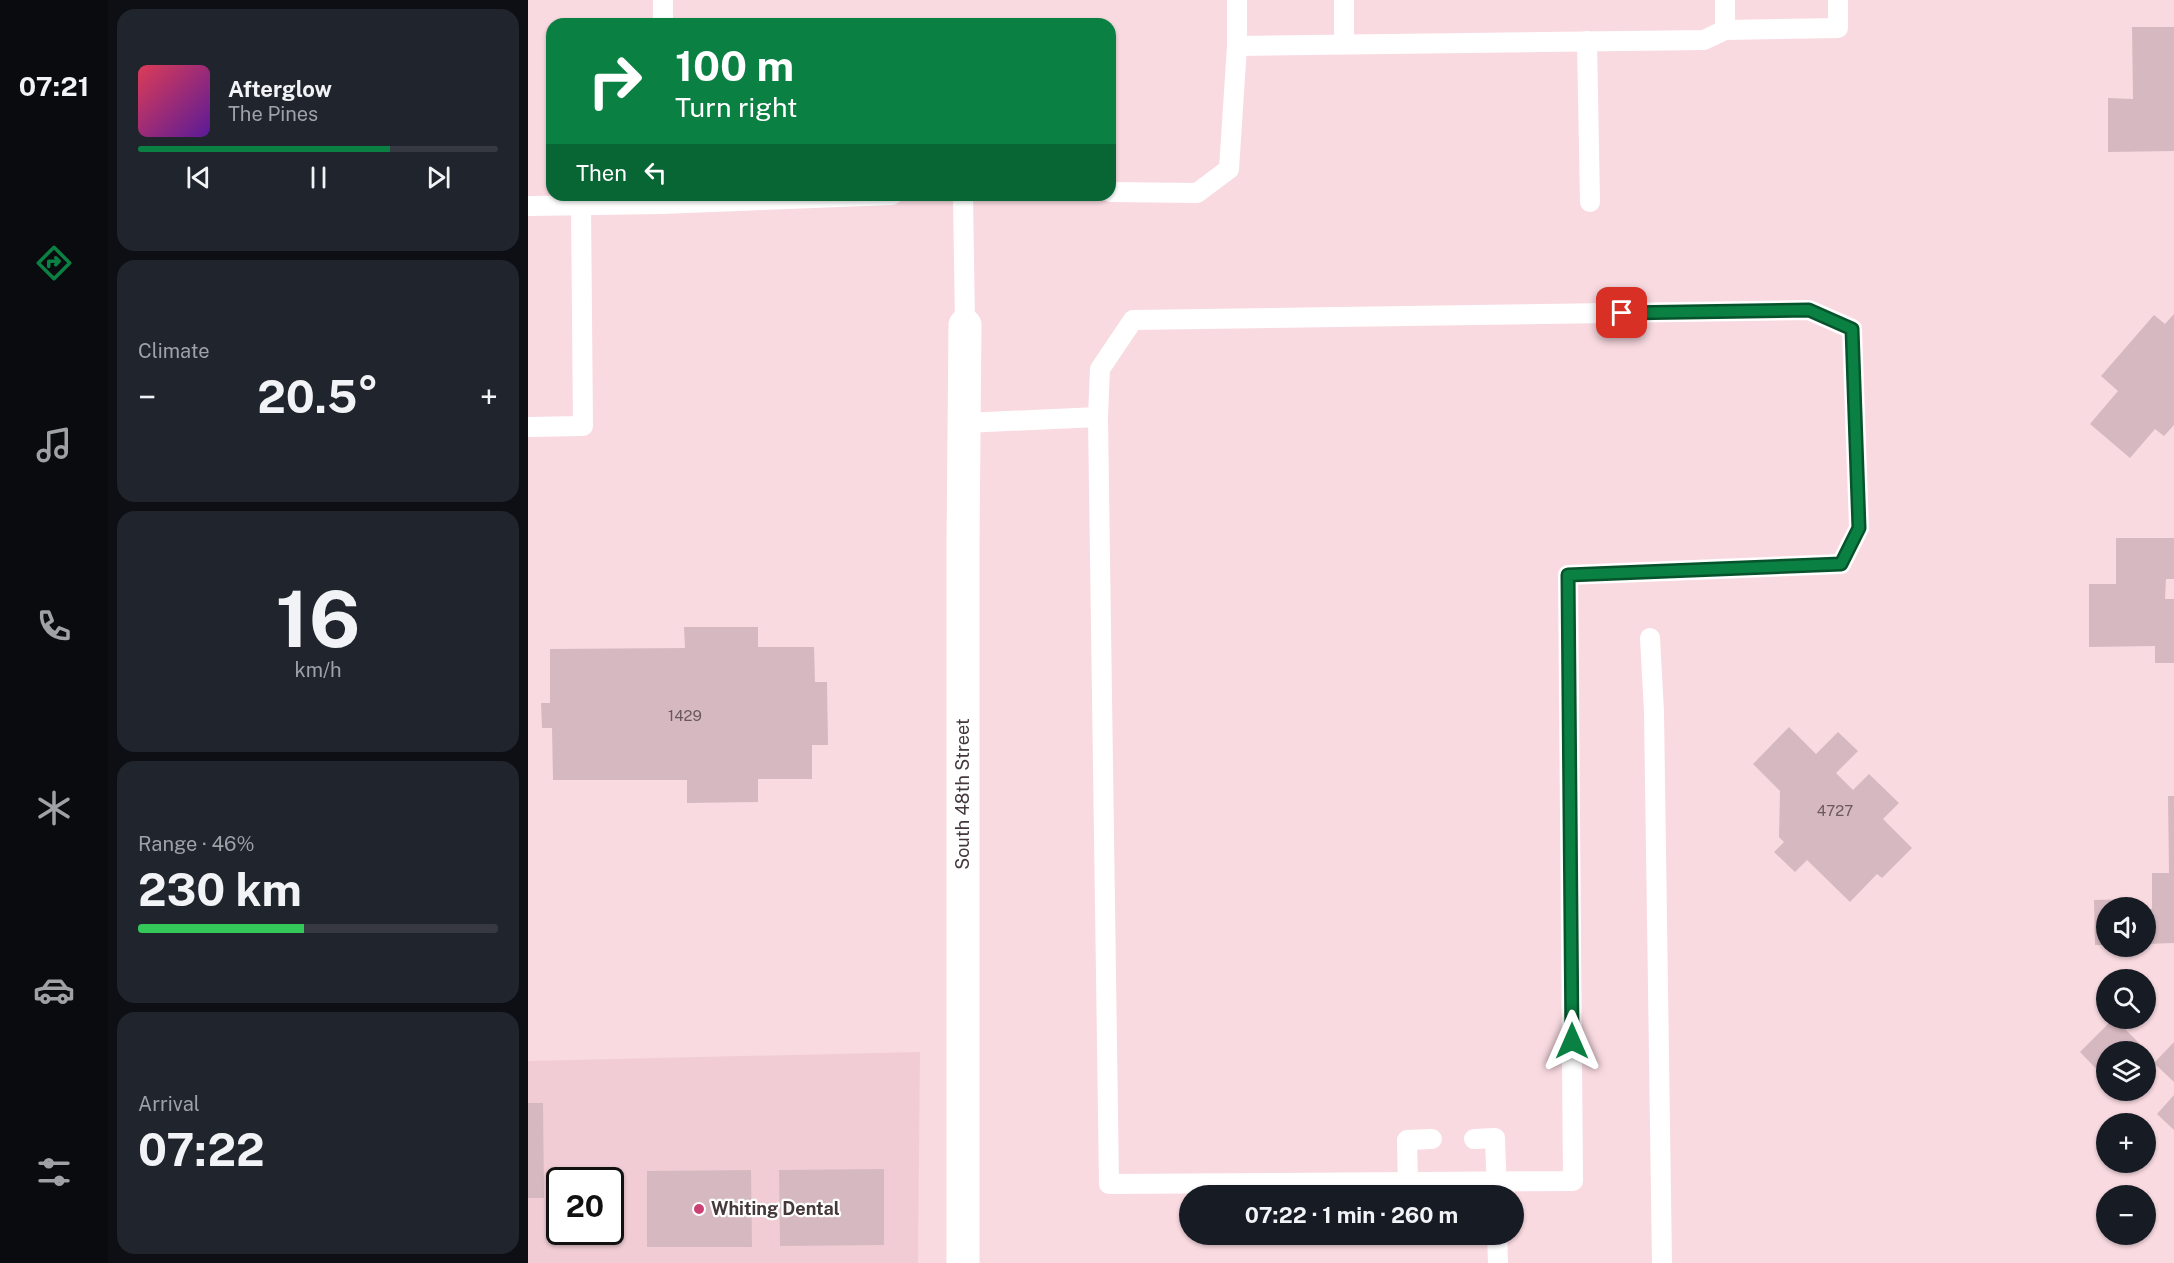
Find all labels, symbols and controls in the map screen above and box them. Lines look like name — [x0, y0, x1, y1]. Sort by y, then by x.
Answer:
text: 100 m — [675, 41, 794, 90]
icon: right — [576, 42, 654, 120]
text: 07:21 — [19, 70, 89, 102]
text: Afterglow — [228, 76, 332, 102]
text: Turn right — [675, 91, 798, 123]
text: The Pines — [228, 102, 318, 126]
icon: left — [639, 156, 672, 189]
text: Then — [576, 160, 627, 186]
icon: previous — [182, 161, 215, 194]
icon: pause — [302, 161, 335, 194]
icon: next — [422, 161, 455, 194]
icon: directions — [33, 242, 75, 284]
pin — [1596, 287, 1647, 338]
icon: arrive — [1605, 296, 1638, 329]
text: Climate — [138, 339, 210, 363]
text: 20.5° — [257, 370, 379, 423]
text: − — [138, 378, 156, 416]
text: + — [480, 378, 498, 416]
icon: music — [33, 424, 75, 466]
text: 16 — [276, 573, 360, 665]
icon: phone — [33, 605, 75, 647]
text: km/h — [294, 658, 342, 682]
house number: 1429 — [668, 707, 702, 724]
street label: South 48th Street — [952, 718, 973, 870]
icon: climate — [33, 787, 75, 829]
house number: 4727 — [1817, 802, 1853, 819]
text: Range · 46% — [138, 832, 255, 856]
text: 230 km — [138, 863, 302, 916]
map controls — [2096, 897, 2156, 1245]
button: sound — [2096, 897, 2156, 957]
icon: car — [33, 969, 75, 1011]
button: search — [2096, 969, 2156, 1029]
position arrow — [1540, 1009, 1604, 1073]
button: layers — [2096, 1041, 2156, 1101]
text: Arrival — [138, 1092, 200, 1116]
button: + — [2096, 1113, 2156, 1173]
text: 07:22 — [138, 1123, 265, 1176]
icon: filters — [33, 1151, 75, 1193]
speed limit sign: 20 — [546, 1167, 624, 1245]
button: − — [2096, 1185, 2156, 1245]
place label: Whiting Dental — [711, 1198, 840, 1219]
marker: Whiting Dental — [692, 1202, 706, 1216]
text: 07:22 · 1 min · 260 m — [1245, 1202, 1458, 1228]

